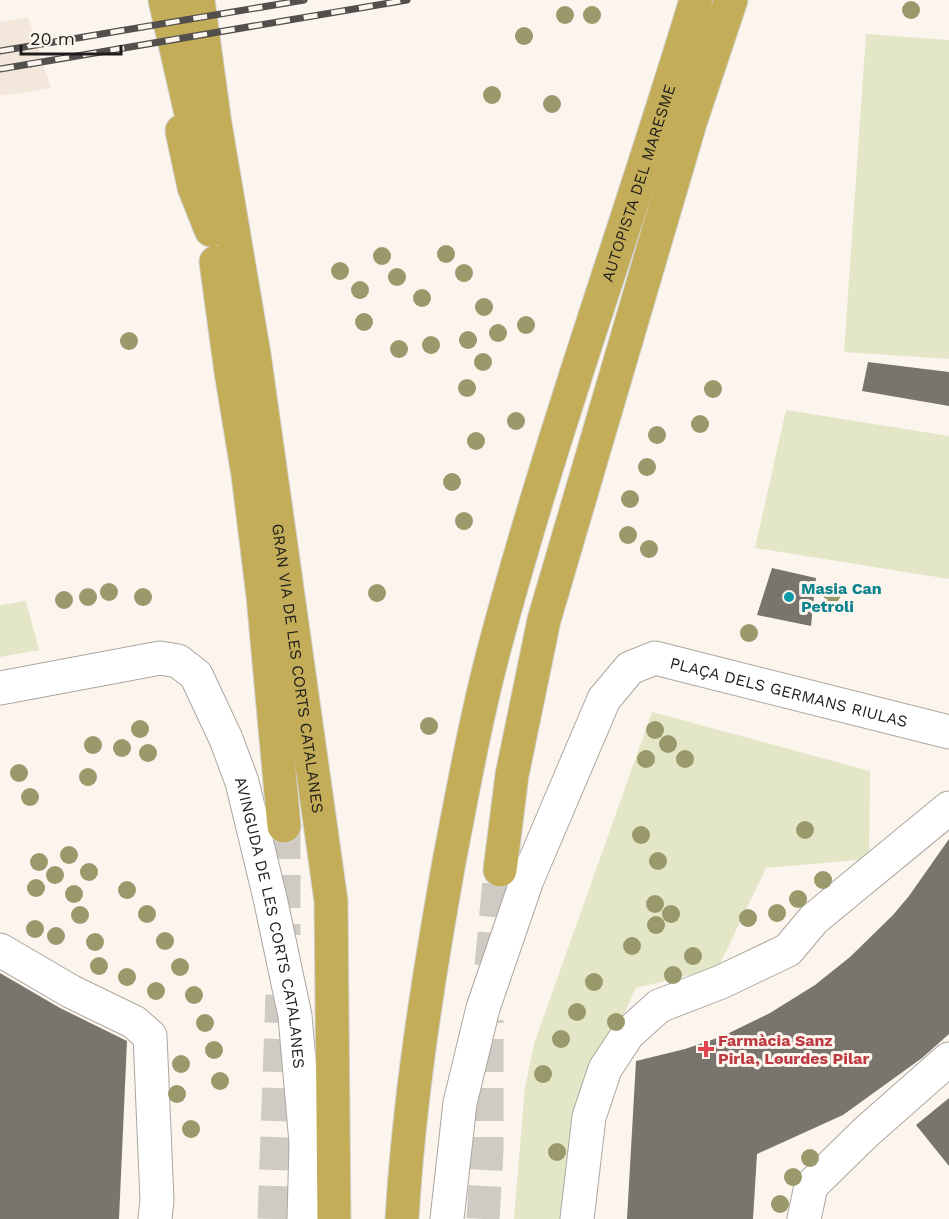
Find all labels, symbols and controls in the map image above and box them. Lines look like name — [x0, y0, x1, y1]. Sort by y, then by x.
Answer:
scale bar — [21, 18, 122, 56]
text: 20 m — [30, 28, 75, 49]
street label: AUTOPISTA DEL MARESME — [597, 82, 679, 284]
street label: GRAN VIA DE LES CORTS CATALANES — [268, 522, 328, 814]
place label: Masia Can Petroli — [801, 579, 882, 616]
marker: Masia Can Petroli — [782, 590, 796, 604]
street label: PLAÇA DELS GERMANS RIULAS — [668, 653, 910, 731]
street label: AVINGUDA DE LES CORTS CATALANES — [231, 774, 309, 1069]
place label: Farmàcia Sanz Pirla, Lourdes Pilar — [718, 1031, 870, 1068]
marker: Farmàcia Sanz Pirla, Lourdes Pilar — [699, 1042, 713, 1056]

